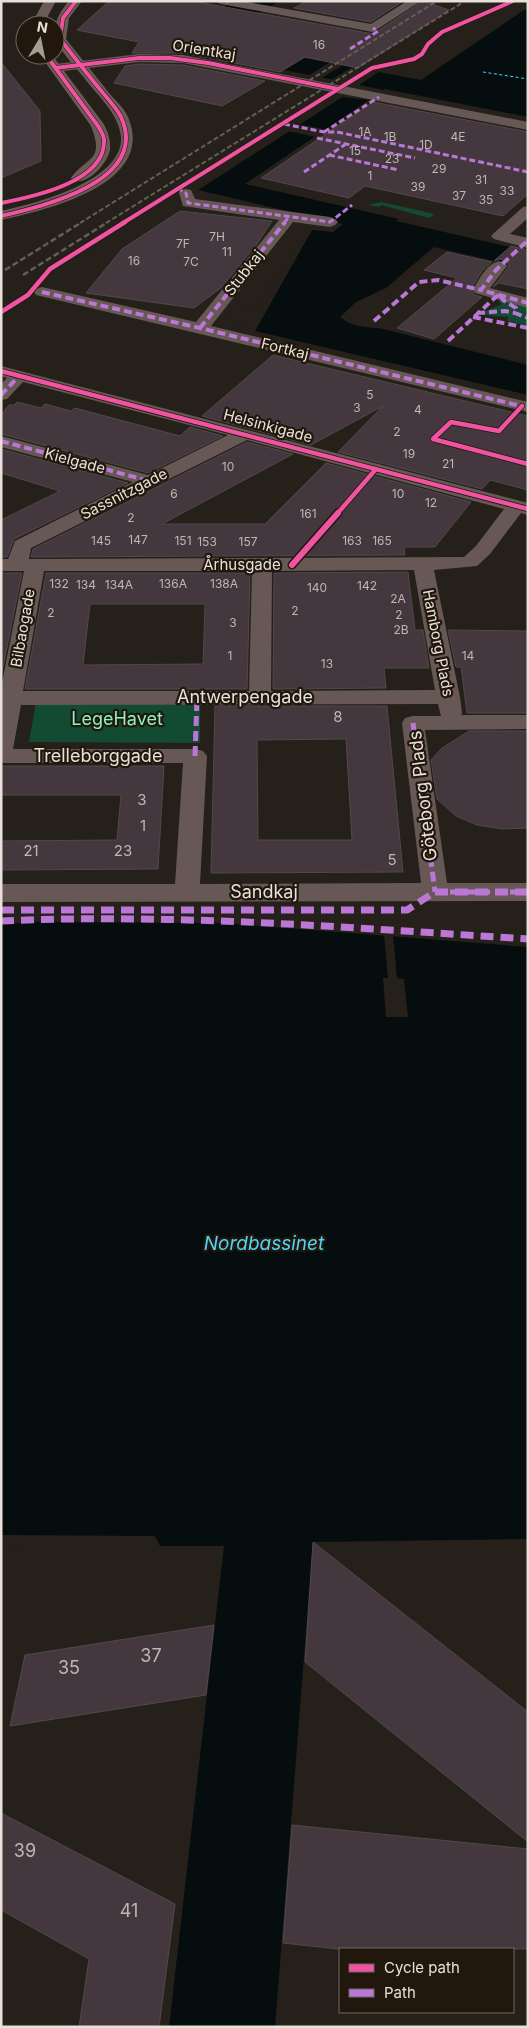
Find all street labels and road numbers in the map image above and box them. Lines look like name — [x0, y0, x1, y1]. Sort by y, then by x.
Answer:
street label: Orientkaj — [171, 35, 237, 64]
street label: Stubkaj — [220, 246, 267, 299]
street label: Fortkaj — [259, 333, 311, 364]
street label: Helsinkigade — [222, 405, 315, 447]
street label: Kielgade — [43, 443, 107, 478]
street label: Sassnitzgade — [77, 464, 170, 524]
street label: Århusgade — [203, 555, 281, 574]
street label: Bilbaogade — [6, 587, 39, 669]
street label: Hamborg Plads — [419, 588, 458, 698]
street label: Antwerpengade — [177, 686, 313, 707]
street label: Göteborg Plads — [404, 730, 441, 863]
street label: Trelleborggade — [34, 745, 162, 766]
street label: Sandkaj — [230, 881, 298, 902]

